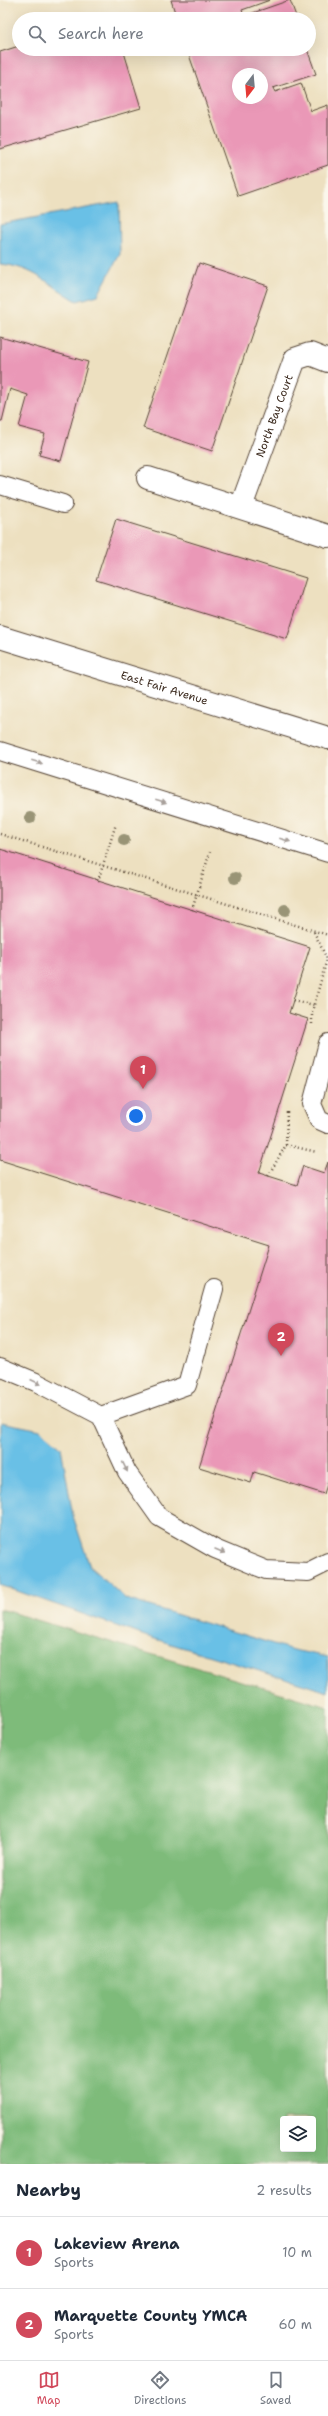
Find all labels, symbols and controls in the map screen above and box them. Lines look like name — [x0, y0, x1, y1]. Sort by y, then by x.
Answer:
search box — [12, 12, 316, 56]
icon: search — [26, 23, 48, 45]
text: Search here — [58, 24, 144, 44]
north arrow — [232, 68, 268, 104]
street label: North Bay Court — [253, 372, 297, 460]
street label: East Fair Avenue — [119, 668, 210, 709]
one-way arrow — [32, 759, 44, 765]
one-way arrow — [156, 798, 168, 804]
one-way arrow — [280, 837, 292, 843]
pin: 1 — [130, 1056, 156, 1089]
your location — [126, 1106, 146, 1126]
pin: 2 — [268, 1323, 294, 1356]
one-way arrow — [30, 1379, 42, 1385]
one-way arrow — [122, 1462, 128, 1473]
one-way arrow — [214, 1548, 226, 1554]
map controls — [280, 2116, 316, 2152]
button: layers — [280, 2116, 316, 2152]
text: Nearby — [16, 2179, 81, 2201]
text: 2 results — [256, 2182, 312, 2199]
text: Lakeview Arena — [54, 2234, 180, 2254]
text: 1 — [26, 2244, 32, 2261]
text: 10 m — [282, 2244, 312, 2261]
text: Sports — [54, 2254, 94, 2271]
text: Marquette County YMCA — [54, 2306, 247, 2326]
text: 2 — [24, 2316, 34, 2333]
text: 60 m — [279, 2316, 312, 2333]
text: Sports — [54, 2326, 94, 2343]
tab: Map — [37, 2369, 60, 2408]
tab: Directions — [134, 2369, 186, 2408]
tab: Saved — [260, 2369, 291, 2408]

